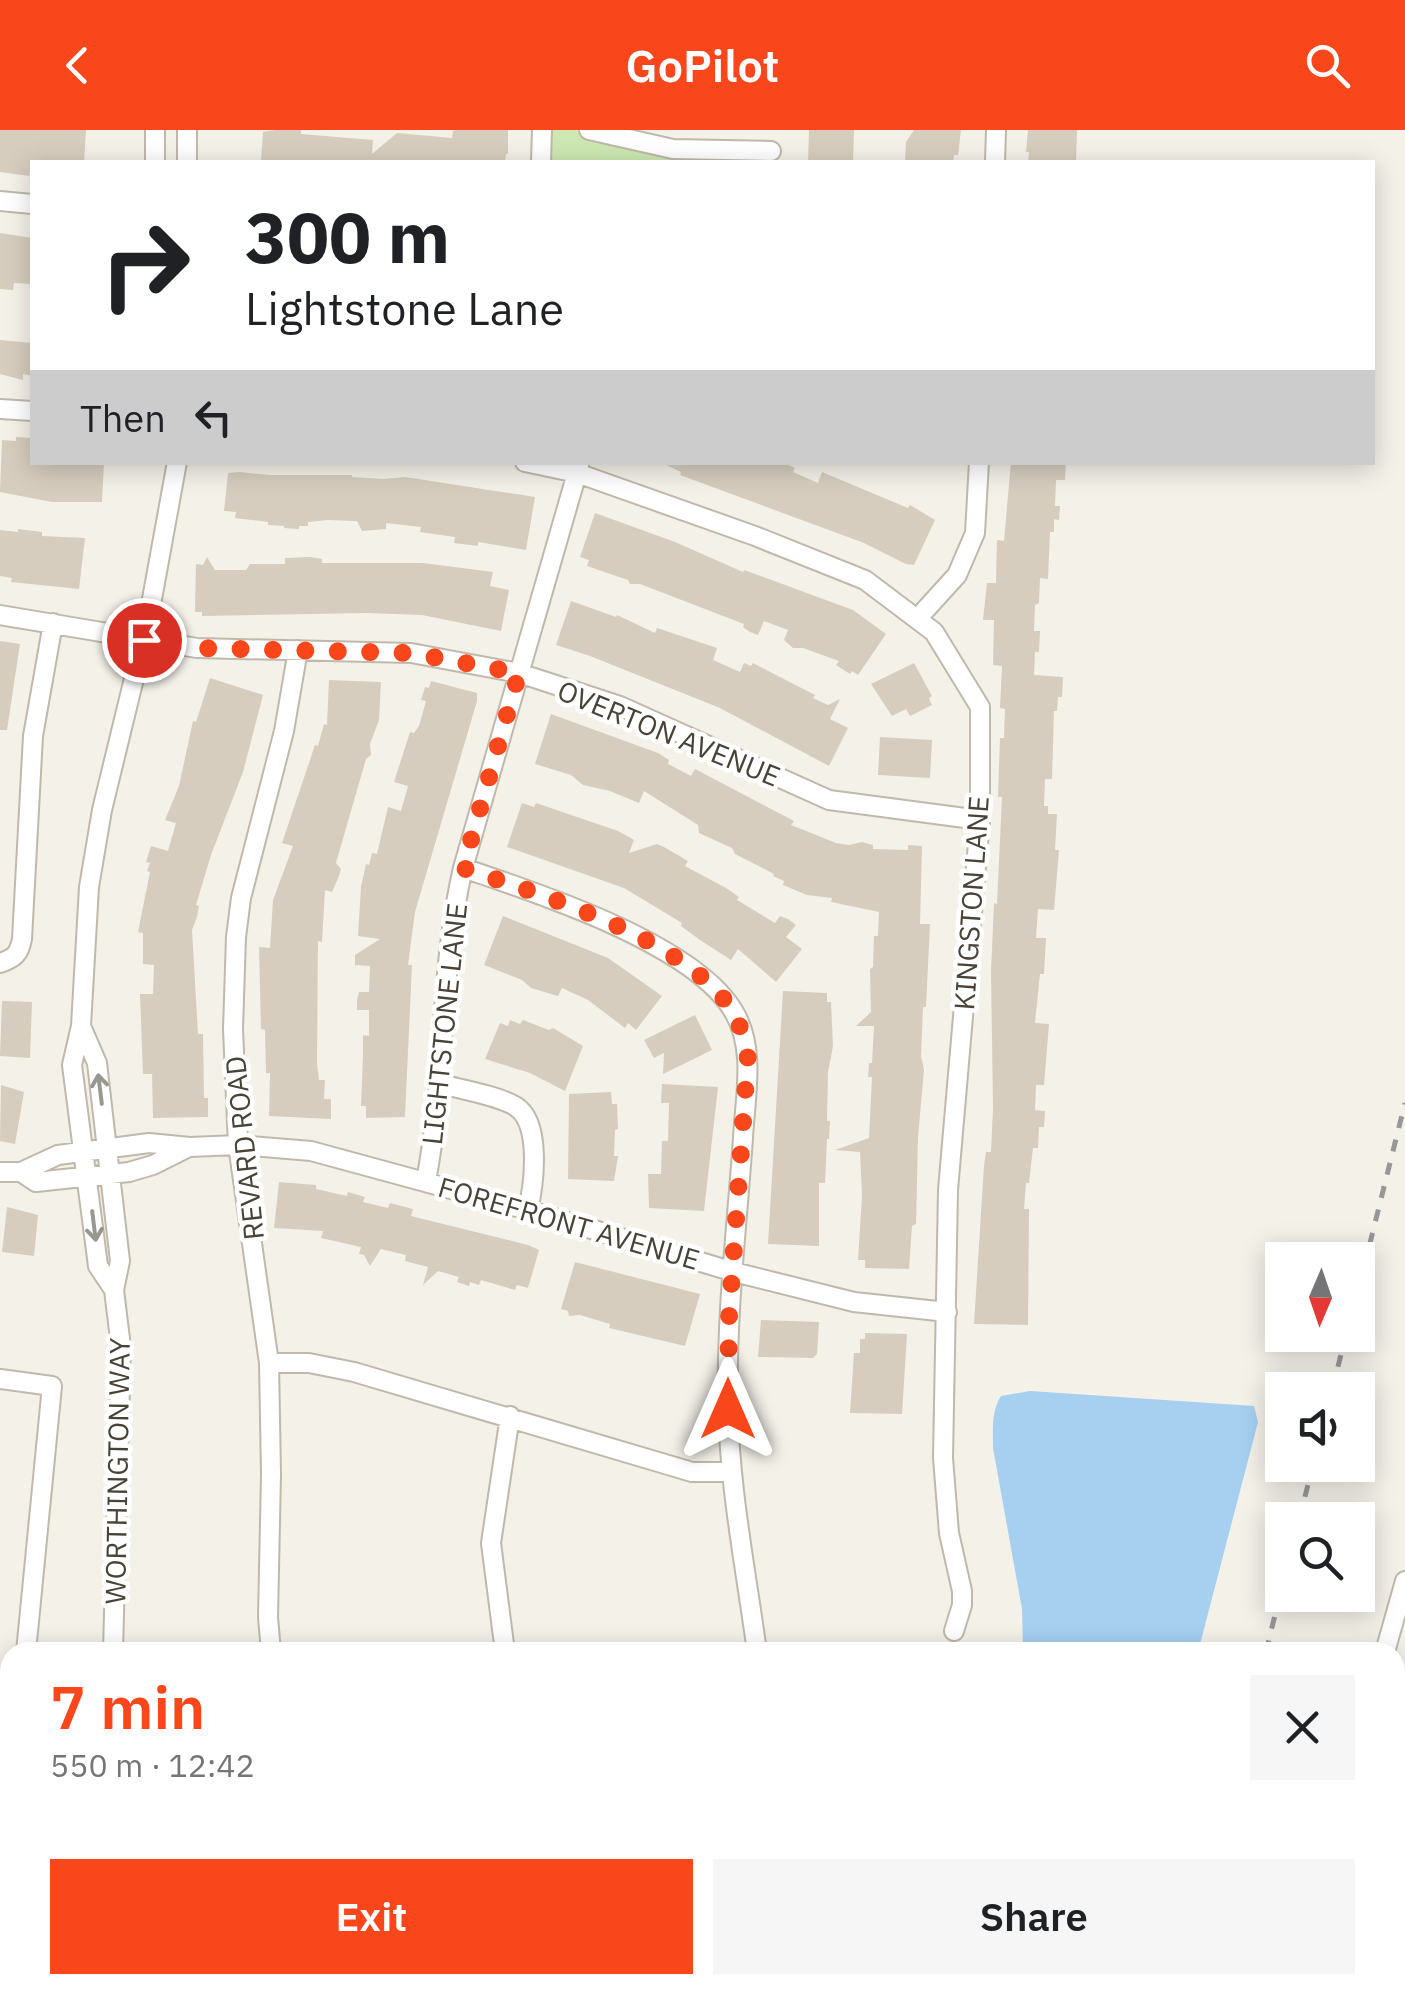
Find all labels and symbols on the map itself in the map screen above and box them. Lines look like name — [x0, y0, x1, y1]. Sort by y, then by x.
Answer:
pin — [102, 598, 187, 683]
street label: OVERTON AVENUE — [552, 671, 786, 795]
street label: KINGSTON LANE — [945, 795, 997, 1011]
street label: LIGHTSTONE LANE — [413, 901, 475, 1147]
street label: REVARD ROAD — [216, 1054, 272, 1242]
one-way arrow — [90, 1074, 109, 1106]
street label: FOREFRONT AVENUE — [434, 1168, 704, 1278]
one-way arrow — [85, 1209, 103, 1242]
north arrow — [1265, 1242, 1375, 1352]
street label: WORTHINGTON WAY — [96, 1337, 138, 1605]
position arrow — [676, 1357, 780, 1461]

